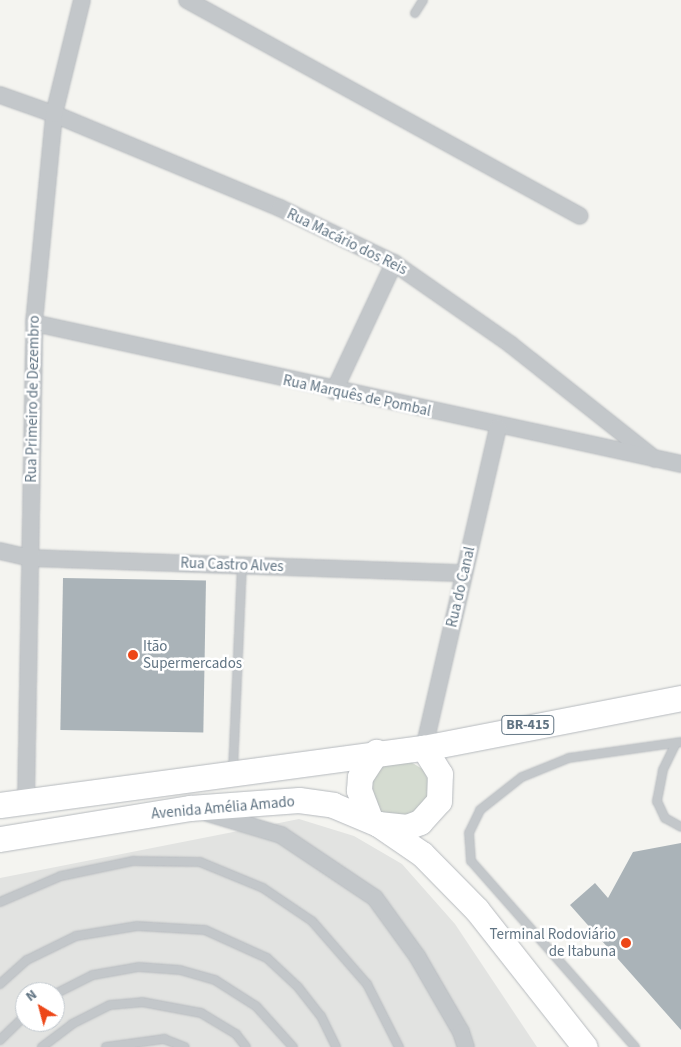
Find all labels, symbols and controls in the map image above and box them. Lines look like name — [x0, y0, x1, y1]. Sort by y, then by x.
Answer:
street label: Rua Macário dos Reis — [284, 205, 410, 279]
street label: Rua Primeiro de Dezembro — [23, 315, 43, 483]
street label: Rua Marquês de Pombal — [281, 372, 433, 420]
street label: Rua do Canal — [443, 545, 479, 629]
street label: Rua Castro Alves — [180, 554, 284, 576]
place label: Itão Supermercados — [143, 637, 242, 672]
marker: Itão Supermercados — [127, 649, 139, 661]
road number: BR-415 — [500, 714, 556, 736]
street label: Avenida Amélia Amado — [151, 793, 295, 823]
place label: Terminal Rodoviário de Itabuna — [489, 925, 616, 960]
marker: Terminal Rodoviário de Itabuna — [620, 937, 632, 949]
north arrow — [15, 982, 65, 1032]
text: N — [22, 985, 41, 1007]

